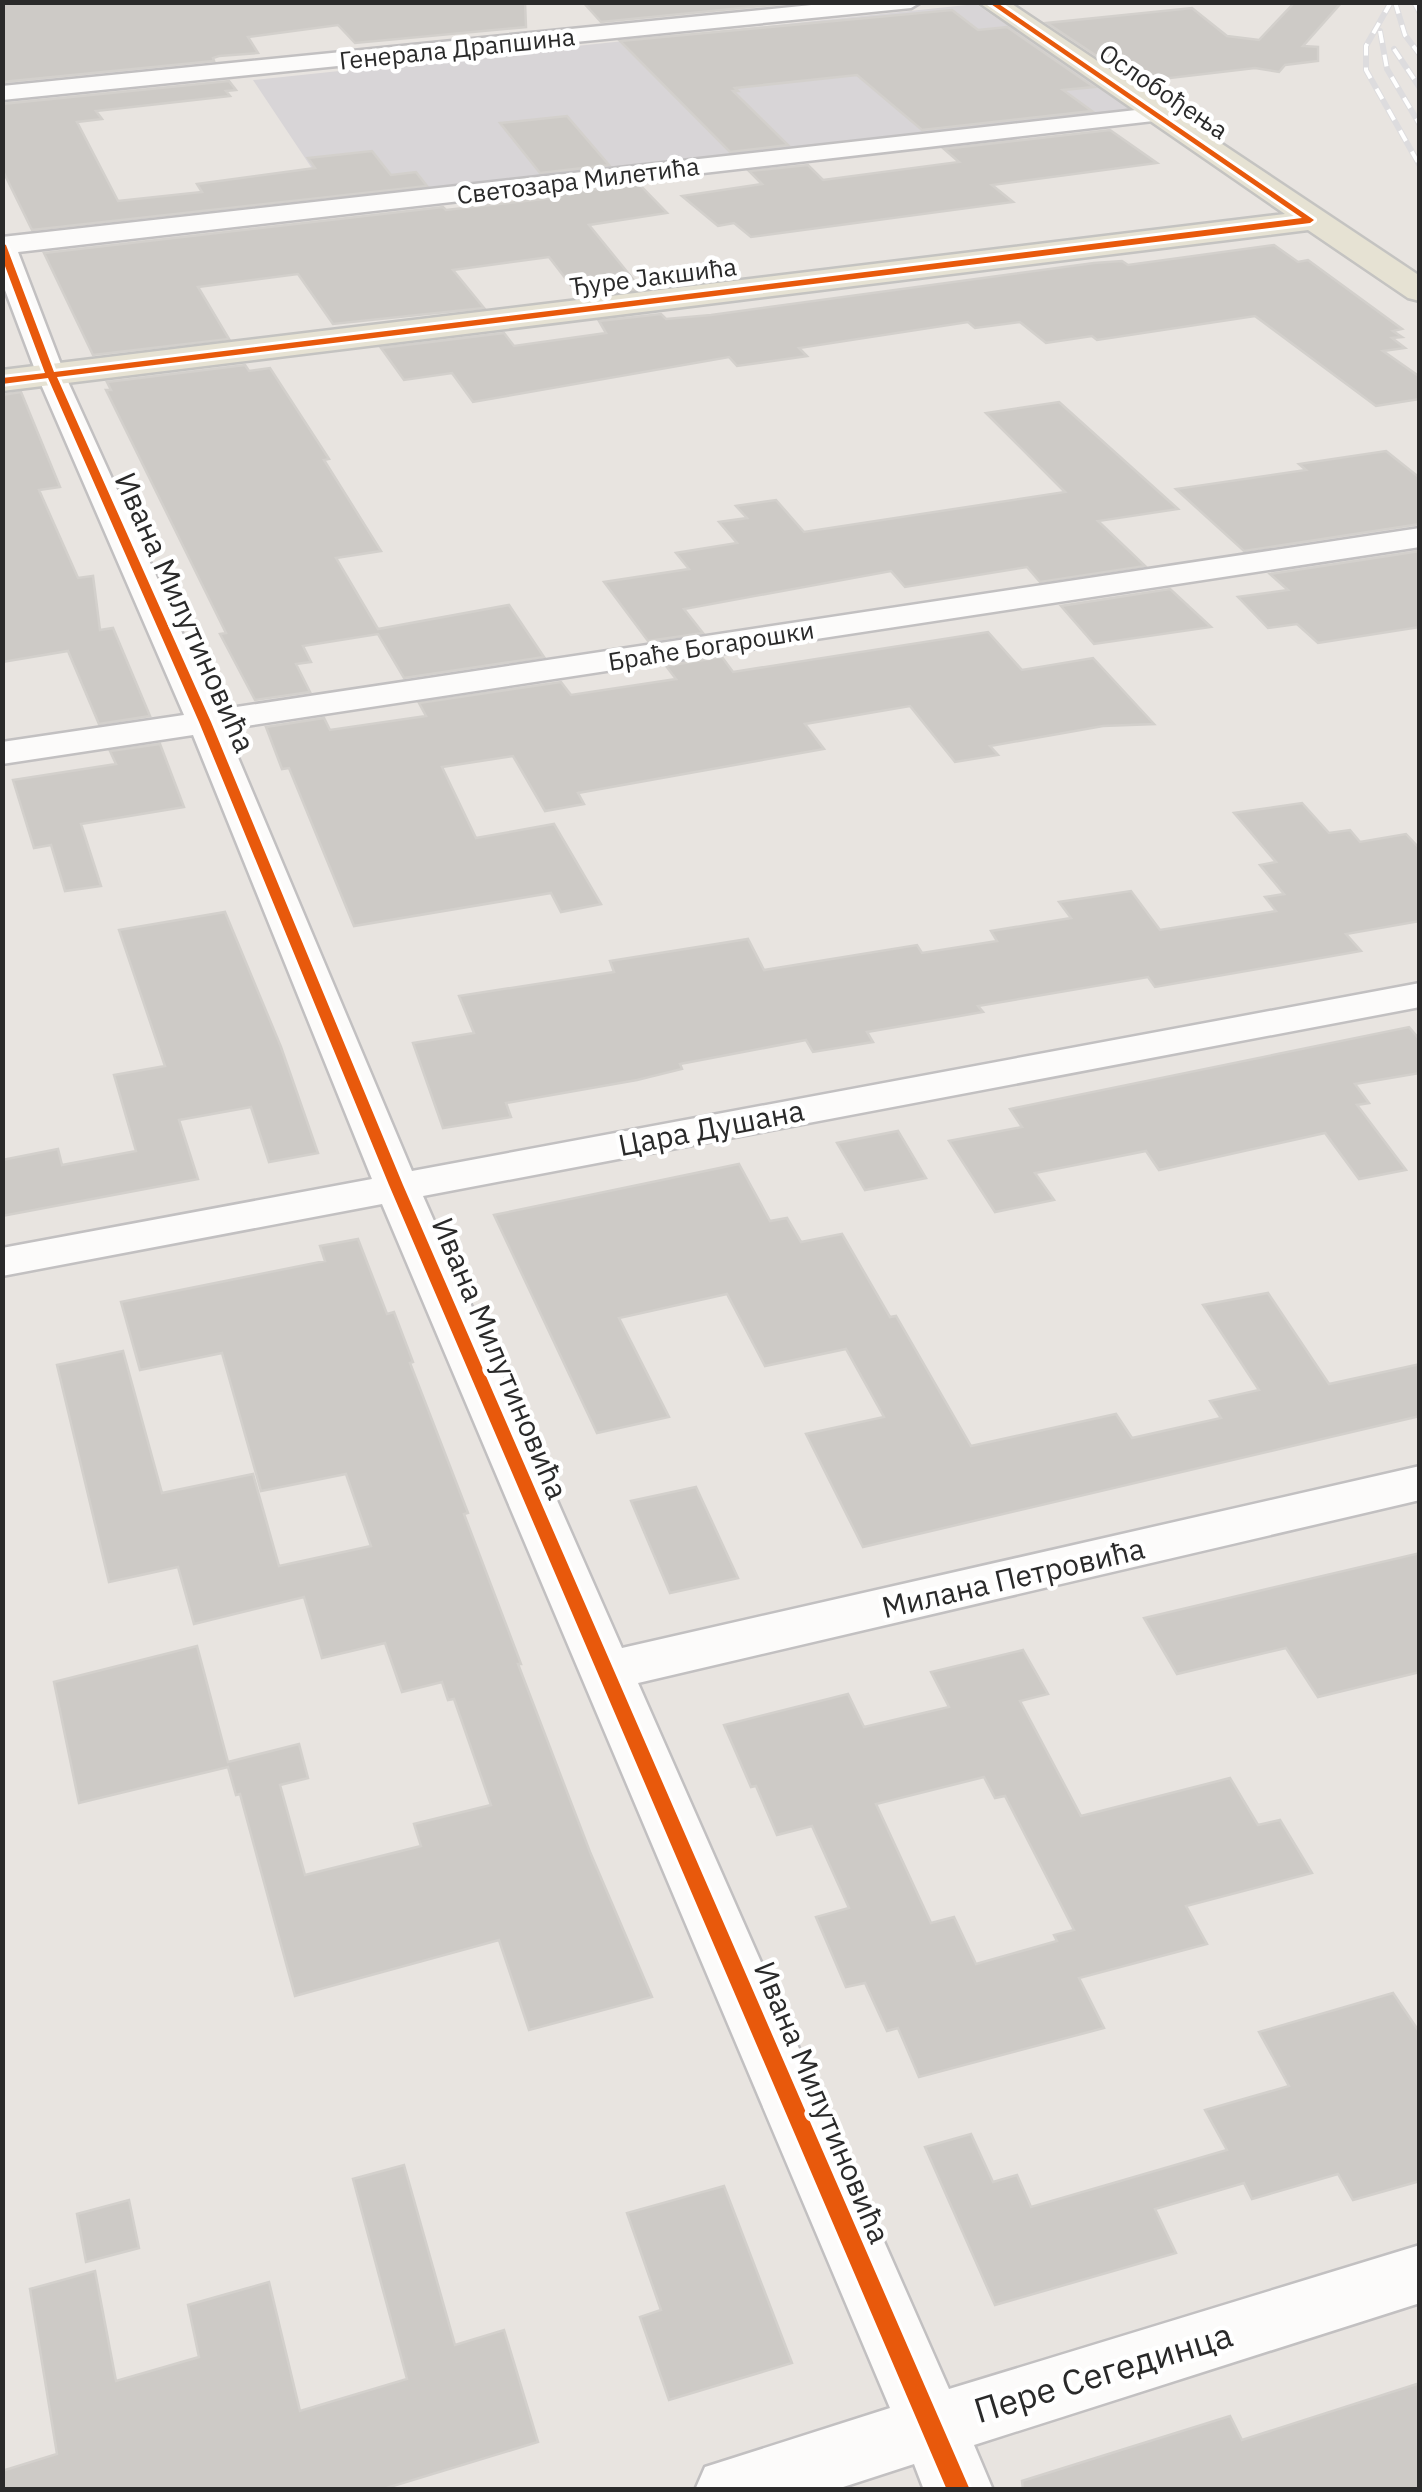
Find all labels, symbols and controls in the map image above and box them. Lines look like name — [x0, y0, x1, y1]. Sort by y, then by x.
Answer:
street label: Генерала Драпшина — [338, 19, 576, 77]
street label: Ослобођења — [1093, 36, 1235, 146]
street label: Светозара Милетића — [455, 149, 701, 211]
street label: Ђуре Јакшића — [568, 249, 738, 303]
street label: Ивана Милутиновића — [107, 466, 265, 758]
street label: Браће Богарошки — [606, 612, 816, 678]
street label: Цара Душана — [615, 1090, 807, 1164]
street label: Ивана Милутиновића — [424, 1211, 578, 1505]
street label: Милана Петровића — [878, 1528, 1148, 1626]
street label: Ивана Милутиновића — [746, 1955, 900, 2249]
street label: Пере Сегединца — [968, 2311, 1238, 2433]

